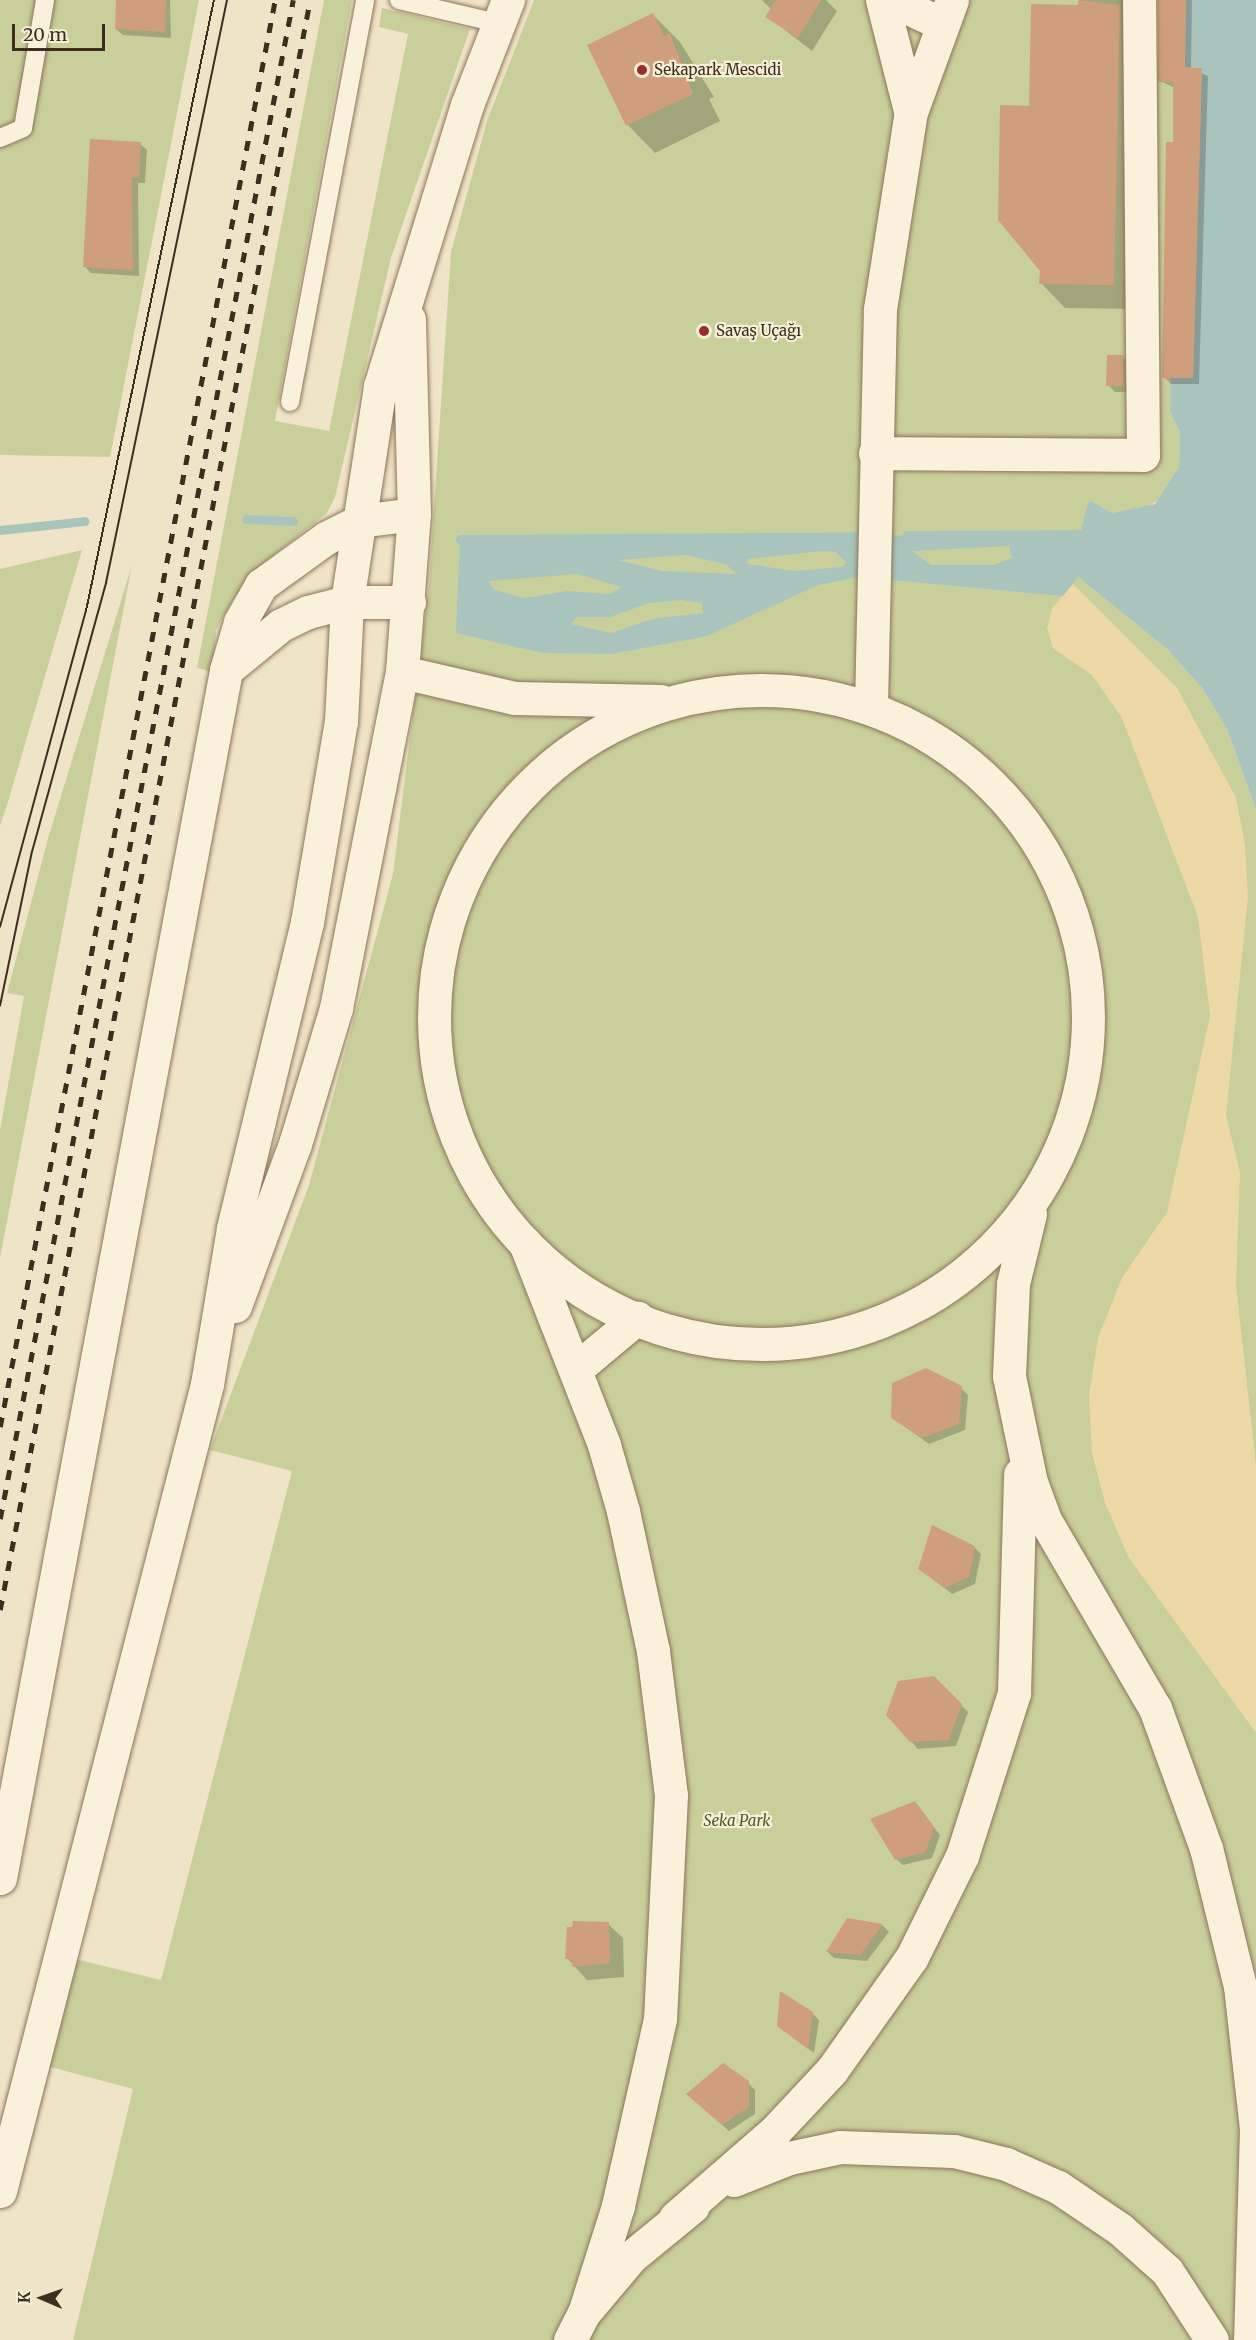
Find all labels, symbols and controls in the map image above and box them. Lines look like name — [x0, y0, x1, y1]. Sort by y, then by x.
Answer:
scale bar — [15, 12, 108, 50]
text: 20 m — [23, 23, 67, 46]
place label: Sekapark Mescidi — [654, 61, 781, 79]
marker: Sekapark Mescidi — [635, 63, 649, 77]
place label: Savaş Uçağı — [716, 322, 801, 340]
marker: Savaş Uçağı — [697, 324, 711, 338]
park label: Seka Park — [704, 1812, 770, 1830]
north arrow — [12, 2268, 72, 2328]
text: K — [14, 2291, 34, 2304]

